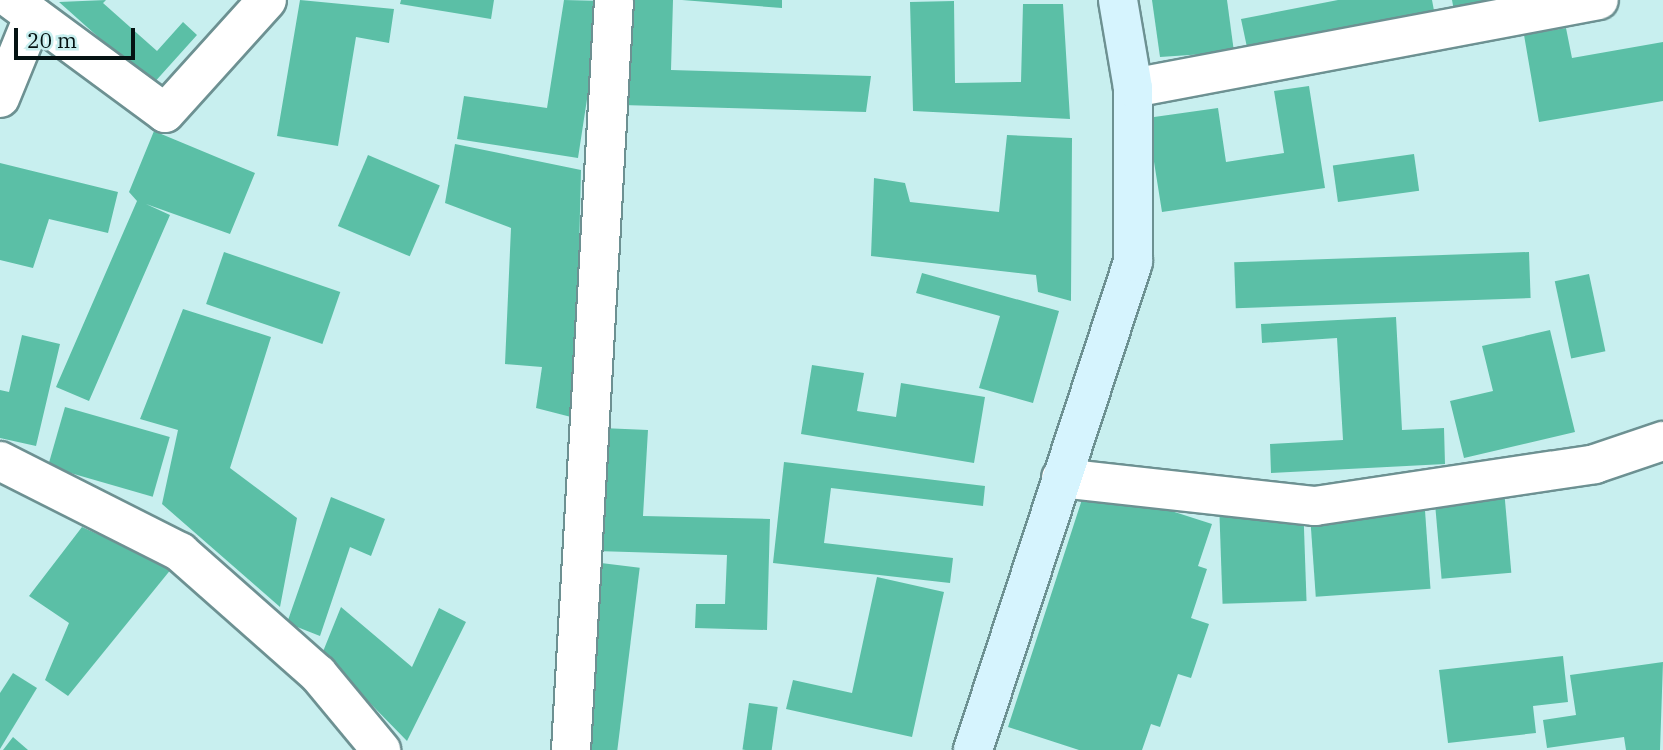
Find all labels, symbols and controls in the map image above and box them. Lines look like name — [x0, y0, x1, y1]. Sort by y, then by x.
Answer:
scale bar — [18, 14, 138, 58]
text: 20 m — [27, 26, 77, 54]

